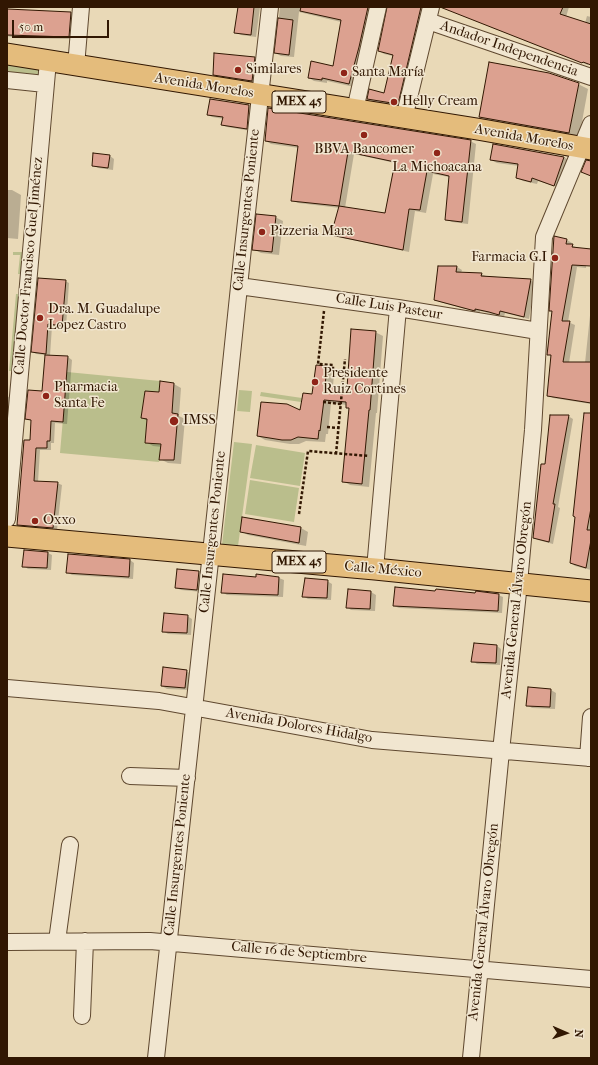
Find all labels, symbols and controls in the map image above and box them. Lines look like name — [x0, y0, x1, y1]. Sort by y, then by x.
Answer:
scale bar — [14, 12, 111, 38]
street label: Andador Independencia — [438, 17, 580, 81]
text: 50 m — [19, 20, 43, 34]
place label: Similares — [246, 62, 301, 78]
marker: Similares — [233, 65, 243, 75]
place label: Santa María — [352, 65, 424, 81]
marker: Santa María — [339, 68, 349, 78]
street label: Avenida Morelos — [153, 70, 255, 102]
road number: MEX 45 — [272, 91, 326, 113]
place label: Helly Cream — [402, 94, 478, 110]
marker: Helly Cream — [389, 97, 399, 107]
street label: Avenida Morelos — [473, 121, 575, 155]
street label: Calle Insurgentes Poniente — [230, 128, 264, 292]
marker: BBVA Bancomer — [359, 130, 369, 140]
place label: BBVA Bancomer — [314, 142, 414, 158]
marker: La Michoacana — [432, 148, 442, 158]
street label: Calle Doctor Francisco Guel Jiménez — [11, 156, 47, 376]
place label: La Michoacana — [392, 160, 482, 176]
place label: Pizzeria Mara — [270, 224, 353, 240]
marker: Pizzeria Mara — [257, 227, 267, 237]
place label: Farmacia G.I — [471, 250, 547, 266]
marker: Farmacia G.I — [550, 253, 560, 263]
street label: Calle Luis Pasteur — [334, 290, 444, 324]
place label: Dra. M. Guadalupe Lopez Castro — [48, 302, 160, 334]
marker: Dra. M. Guadalupe Lopez Castro — [35, 313, 45, 323]
place label: Presidente Ruiz Cortines — [323, 366, 406, 398]
marker: Presidente Ruiz Cortines — [310, 377, 320, 387]
place label: Pharmacia Santa Fe — [54, 380, 118, 412]
marker: Pharmacia Santa Fe — [41, 391, 51, 401]
place label: IMSS — [183, 413, 216, 429]
marker: IMSS — [168, 415, 180, 427]
street label: Calle Insurgentes Poniente — [196, 450, 230, 614]
street label: Avenida General Álvaro Obregón — [498, 500, 536, 700]
place label: Oxxo — [43, 513, 76, 529]
marker: Oxxo — [30, 516, 40, 526]
road number: MEX 45 — [272, 551, 326, 573]
street label: Calle México — [344, 558, 422, 582]
street label: Avenida Dolores Hidalgo — [224, 705, 374, 747]
street label: Calle Insurgentes Poniente — [161, 773, 195, 937]
street label: Avenida General Álvaro Obregón — [465, 822, 503, 1022]
street label: Calle 16 de Septiembre — [231, 939, 367, 967]
north arrow — [546, 1013, 586, 1053]
text: N — [572, 1029, 585, 1038]

